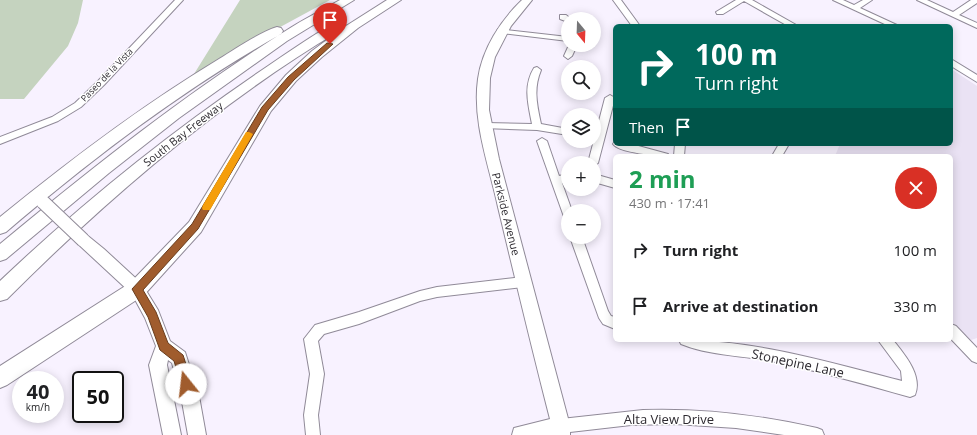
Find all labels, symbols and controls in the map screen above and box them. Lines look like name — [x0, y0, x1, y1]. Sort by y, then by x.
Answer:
pin — [313, 3, 347, 44]
icon: arrive — [319, 9, 341, 31]
north arrow — [561, 12, 601, 52]
map controls — [561, 12, 601, 244]
text: 100 m — [695, 35, 778, 73]
icon: right — [629, 40, 681, 92]
street label: Paseo de la Vista — [78, 45, 136, 104]
button: search — [561, 60, 601, 100]
text: Turn right — [695, 71, 778, 95]
street label: South Bay Freeway — [140, 97, 226, 169]
button: layers — [561, 108, 601, 148]
icon: arrive — [672, 116, 694, 138]
text: Then — [629, 117, 664, 137]
button: + — [561, 156, 601, 196]
text: 2 min — [629, 162, 696, 195]
button: close — [895, 167, 937, 209]
street label: Parkside Avenue — [489, 171, 524, 257]
text: 430 m · 17:41 — [629, 194, 710, 212]
button: − — [561, 204, 601, 244]
icon: right — [629, 239, 651, 261]
text: Turn right — [663, 240, 738, 260]
text: 100 m — [893, 240, 937, 260]
icon: arrive — [629, 295, 651, 317]
text: Arrive at destination — [663, 296, 818, 316]
text: 330 m — [893, 296, 937, 316]
street label: Stonepine Lane — [750, 344, 846, 382]
position arrow — [165, 363, 207, 405]
speed limit sign: 50 — [72, 371, 124, 423]
text: 40 — [27, 378, 49, 405]
text: km/h — [26, 400, 50, 414]
street label: Alta View Drive — [624, 410, 714, 428]

